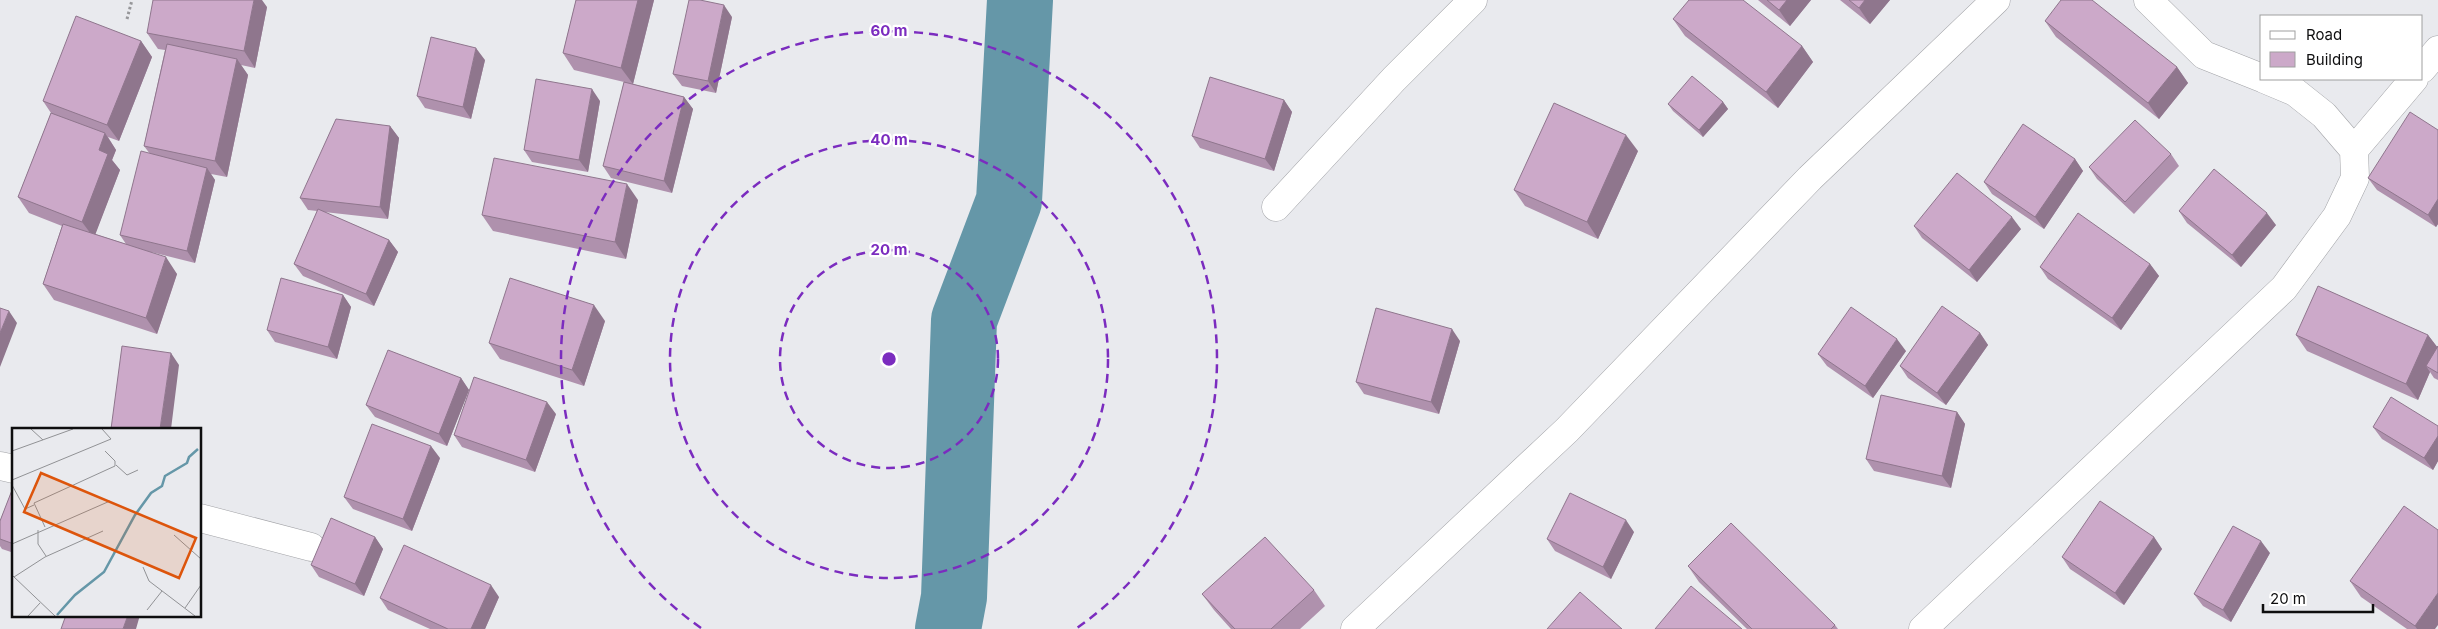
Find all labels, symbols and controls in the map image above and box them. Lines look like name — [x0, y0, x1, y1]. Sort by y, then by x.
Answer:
legend — [2260, 15, 2423, 80]
text: 60 m — [870, 21, 908, 40]
text: Road — [2306, 25, 2342, 44]
text: Building — [2306, 50, 2363, 69]
text: 40 m — [870, 130, 908, 149]
text: 20 m — [871, 240, 907, 259]
centre of rings — [880, 350, 898, 368]
inset map — [12, 428, 201, 616]
scale bar — [2263, 582, 2373, 614]
text: 20 m — [2270, 589, 2306, 608]

